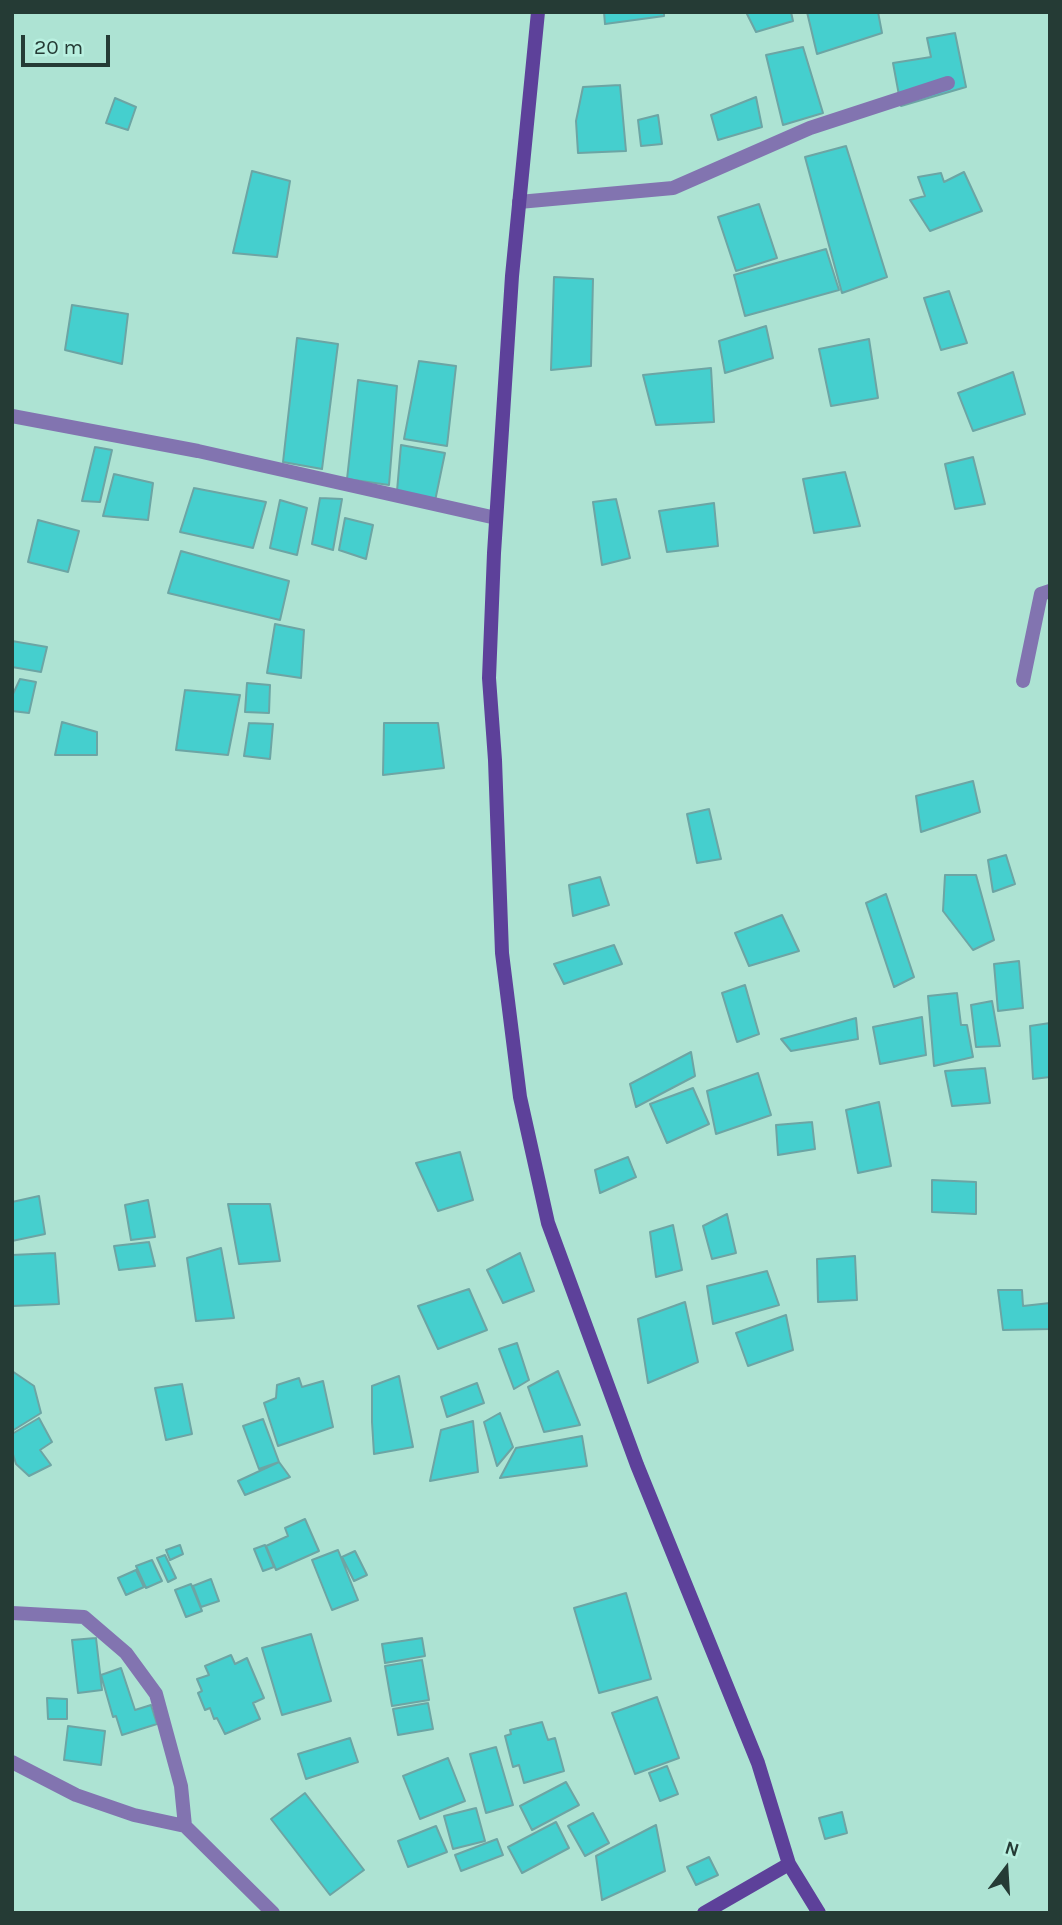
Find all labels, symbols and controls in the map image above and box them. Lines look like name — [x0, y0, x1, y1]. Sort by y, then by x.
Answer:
scale bar — [24, 21, 114, 65]
text: 20 m — [34, 35, 83, 59]
north arrow — [971, 1834, 1041, 1904]
text: N — [1002, 1836, 1022, 1861]

